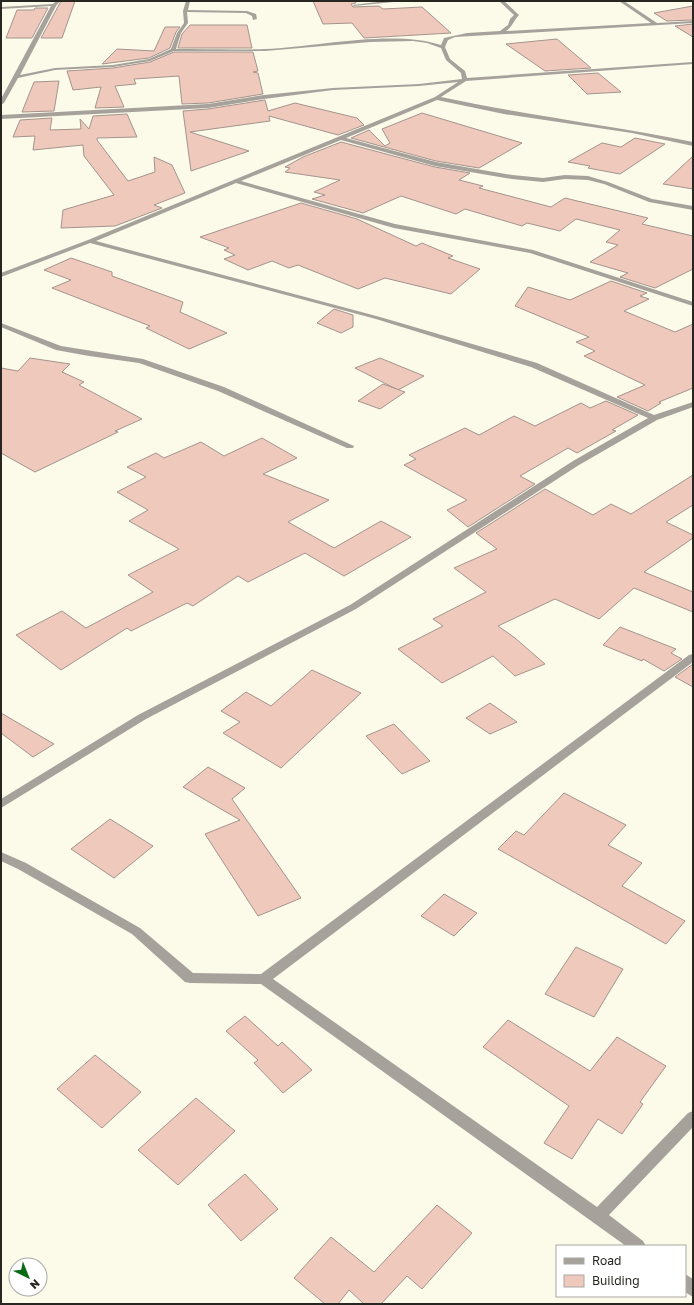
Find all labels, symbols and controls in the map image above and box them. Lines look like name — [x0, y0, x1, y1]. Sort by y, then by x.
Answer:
legend — [556, 1245, 686, 1297]
text: Road — [592, 1253, 621, 1268]
north arrow — [8, 1257, 48, 1297]
text: Building — [592, 1273, 640, 1288]
text: N — [28, 1277, 43, 1292]

